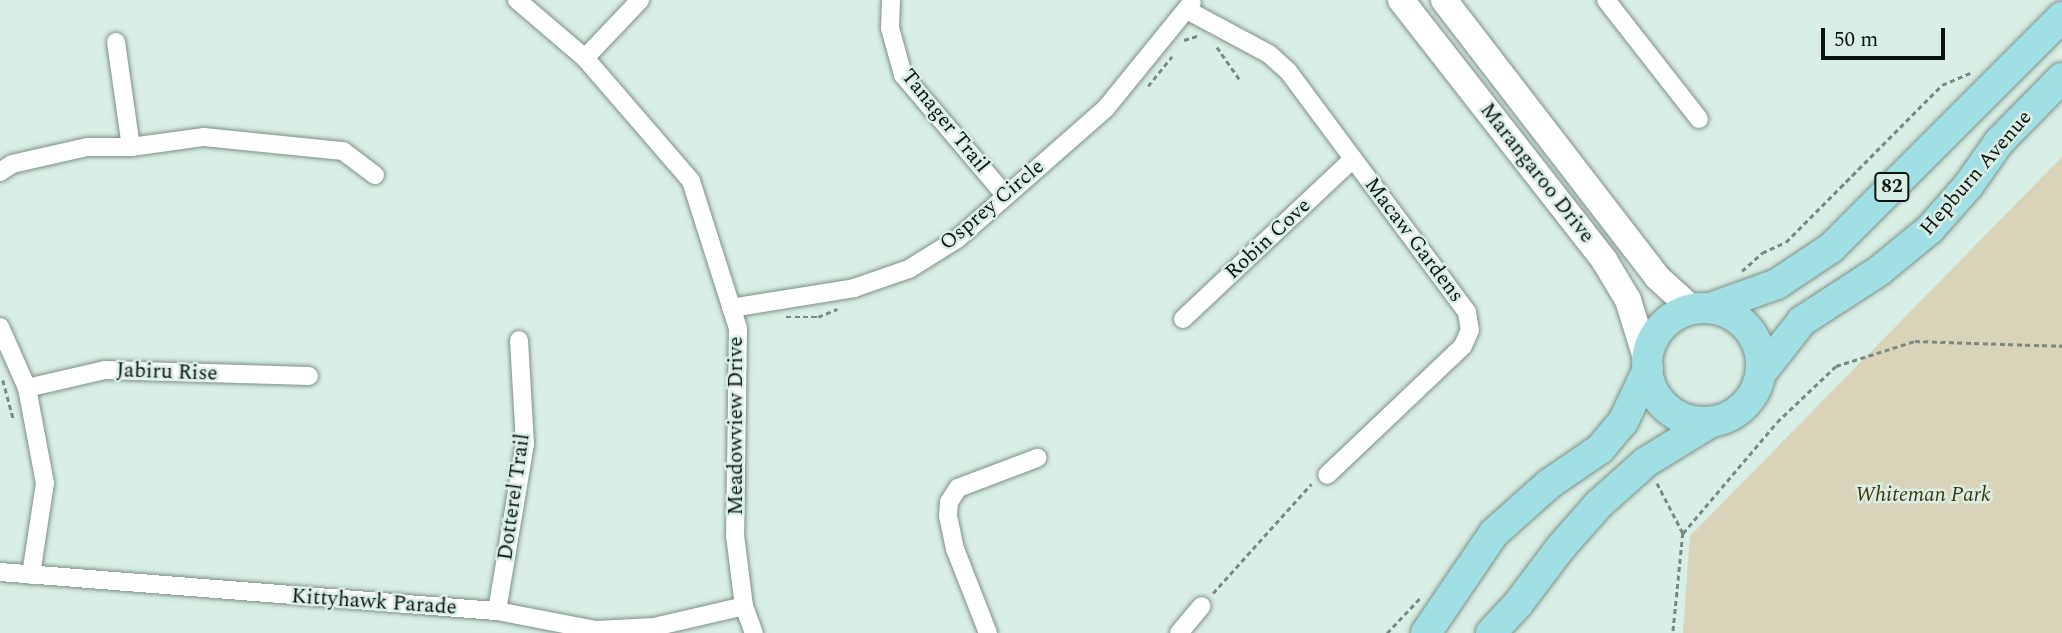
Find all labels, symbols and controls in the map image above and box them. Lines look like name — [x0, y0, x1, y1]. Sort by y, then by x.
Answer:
scale bar — [1824, 14, 1948, 58]
text: 50 m — [1834, 24, 1878, 56]
street label: Tanager Trail — [896, 64, 994, 178]
street label: Marangaroo Drive — [1475, 98, 1599, 248]
street label: Hepburn Avenue — [1915, 105, 2037, 241]
street label: Osprey Circle — [935, 154, 1049, 256]
road number: 82 — [1873, 172, 1911, 202]
street label: Macaw Gardens — [1359, 173, 1469, 307]
street label: Robin Cove — [1220, 193, 1316, 285]
street label: Meadowview Drive — [723, 337, 749, 515]
street label: Jabiru Rise — [116, 358, 218, 386]
street label: Dotterel Trail — [493, 432, 535, 562]
park label: Whiteman Park — [1855, 482, 1991, 508]
street label: Kittyhawk Parade — [291, 584, 457, 620]

